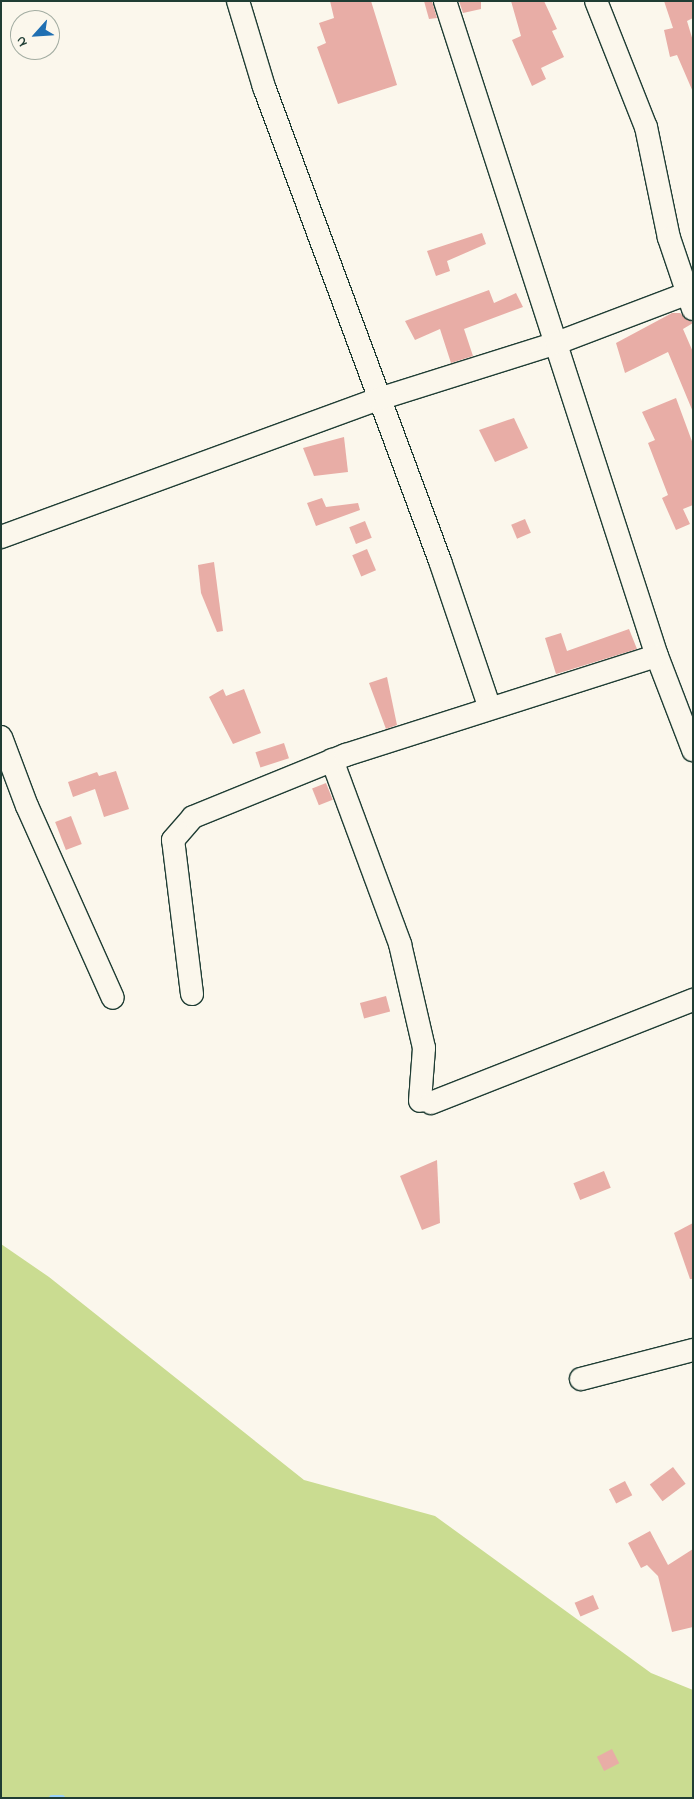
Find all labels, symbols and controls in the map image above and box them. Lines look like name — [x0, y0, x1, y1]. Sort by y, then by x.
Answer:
north arrow — [10, 10, 60, 60]
text: N — [10, 33, 33, 50]

